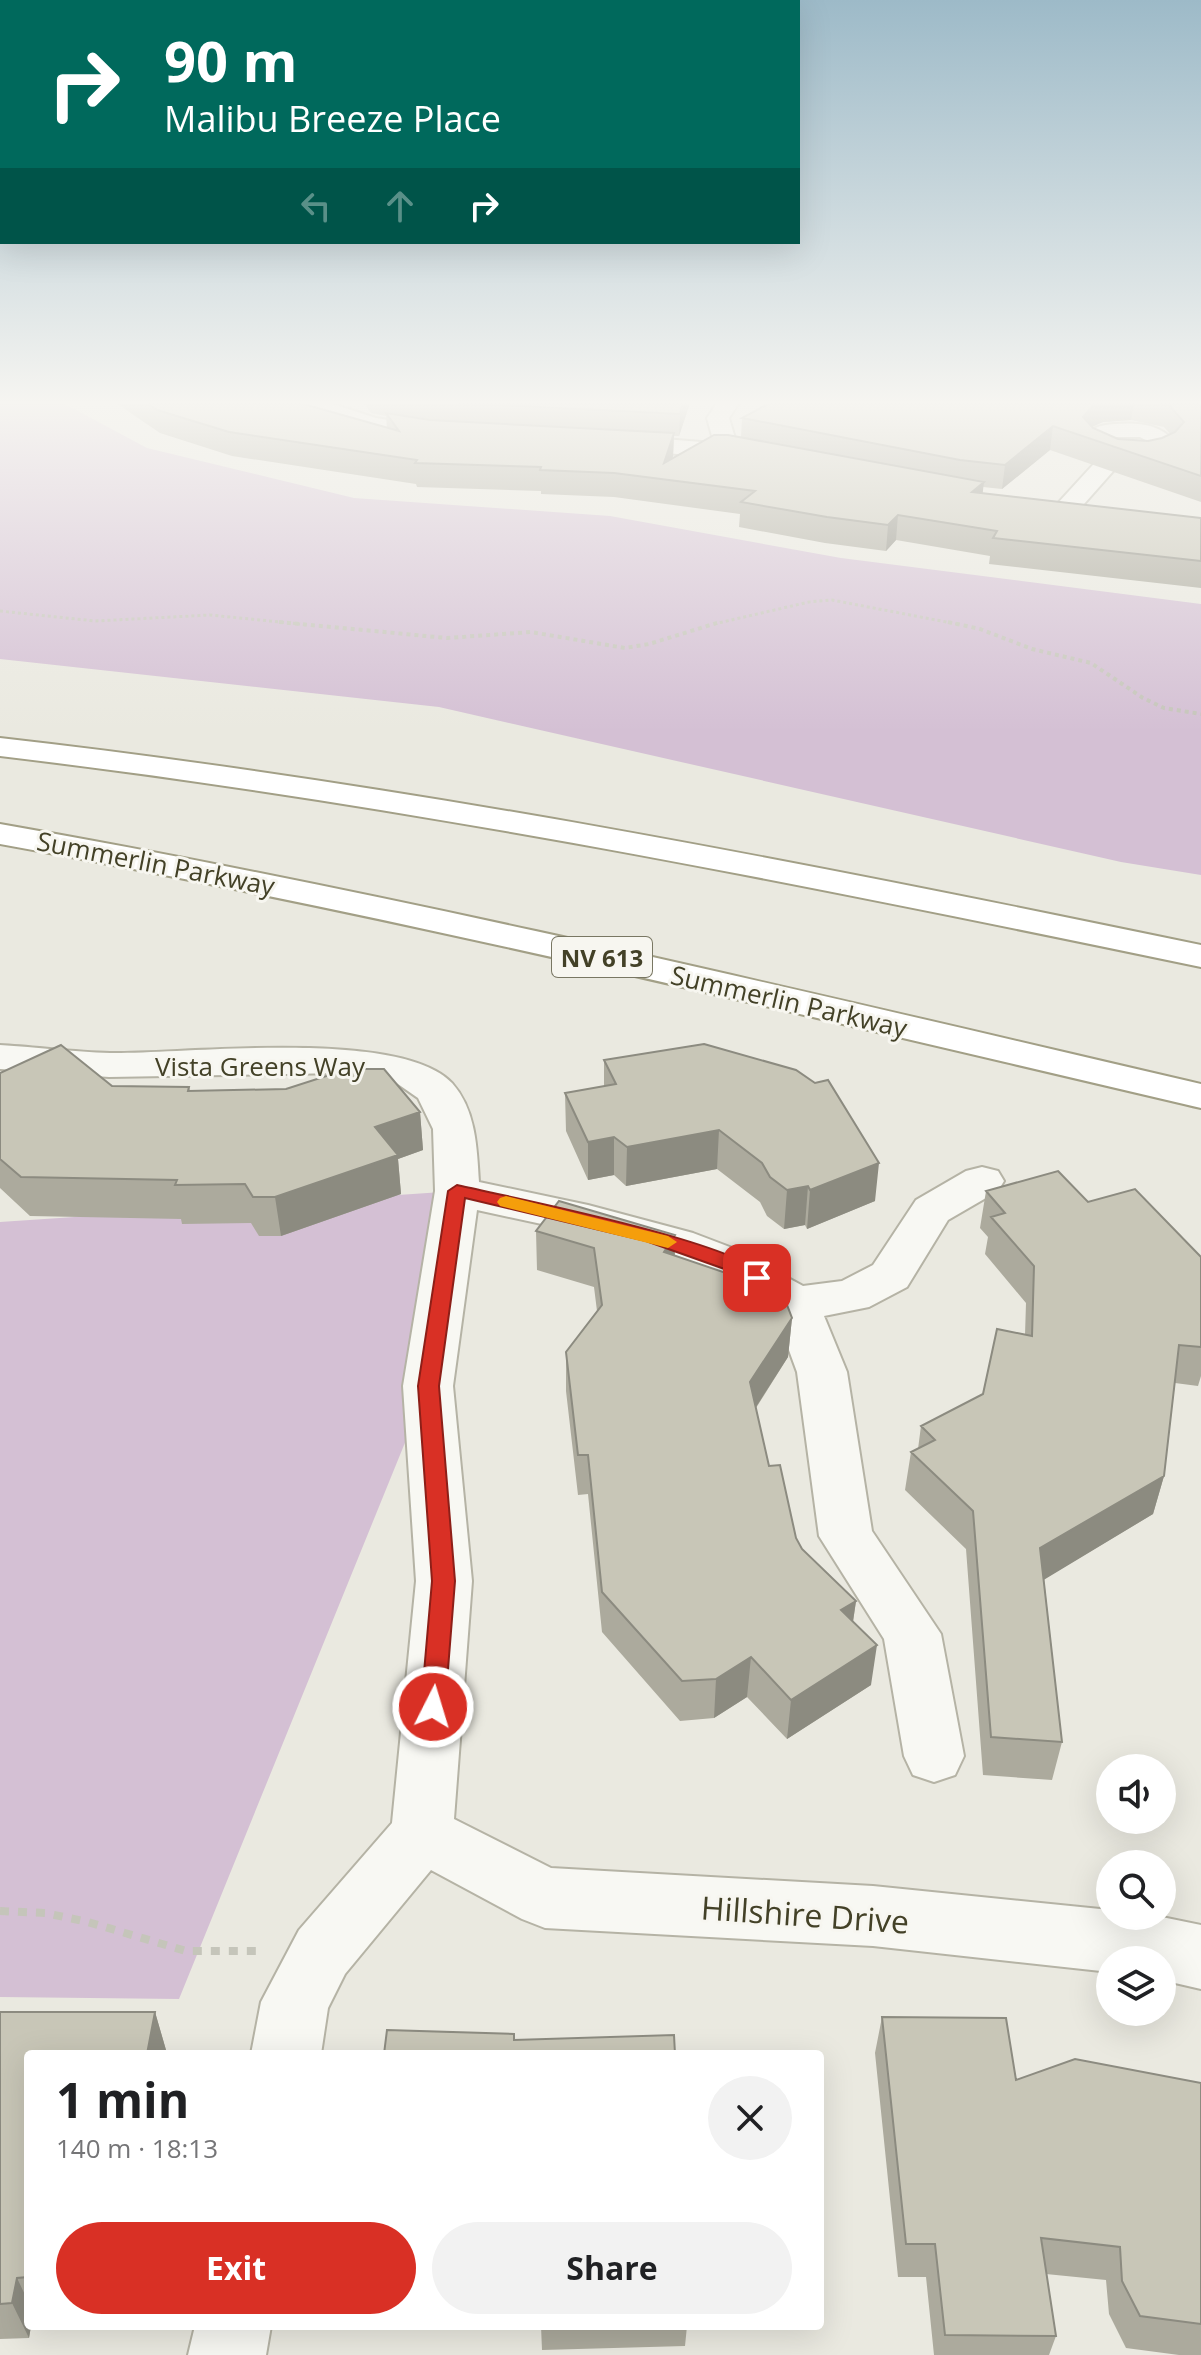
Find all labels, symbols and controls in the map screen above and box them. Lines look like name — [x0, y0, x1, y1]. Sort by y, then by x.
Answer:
text: 90 m — [164, 22, 298, 98]
icon: right — [32, 32, 136, 136]
text: Malibu Breeze Place — [164, 94, 501, 143]
icon: left — [294, 184, 338, 228]
icon: ahead — [378, 184, 422, 228]
icon: right — [462, 184, 506, 228]
street label: Summerlin Parkway — [34, 822, 279, 904]
road number: NV 613 — [552, 937, 652, 977]
street label: Summerlin Parkway — [667, 956, 912, 1046]
street label: Vista Greens Way — [155, 1048, 366, 1084]
pin — [723, 1244, 791, 1312]
icon: arrive — [735, 1256, 779, 1300]
position arrow — [391, 1665, 475, 1749]
map controls — [1096, 1754, 1176, 2026]
button: sound — [1096, 1754, 1176, 1834]
button: search — [1096, 1850, 1176, 1930]
street label: Hillshire Drive — [700, 1885, 910, 1943]
button: layers — [1096, 1946, 1176, 2026]
text: 1 min — [56, 2067, 189, 2132]
button: close — [708, 2076, 792, 2160]
text: 140 m · 18:13 — [56, 2130, 218, 2166]
button: Exit — [56, 2222, 416, 2314]
button: Share — [432, 2222, 792, 2314]

